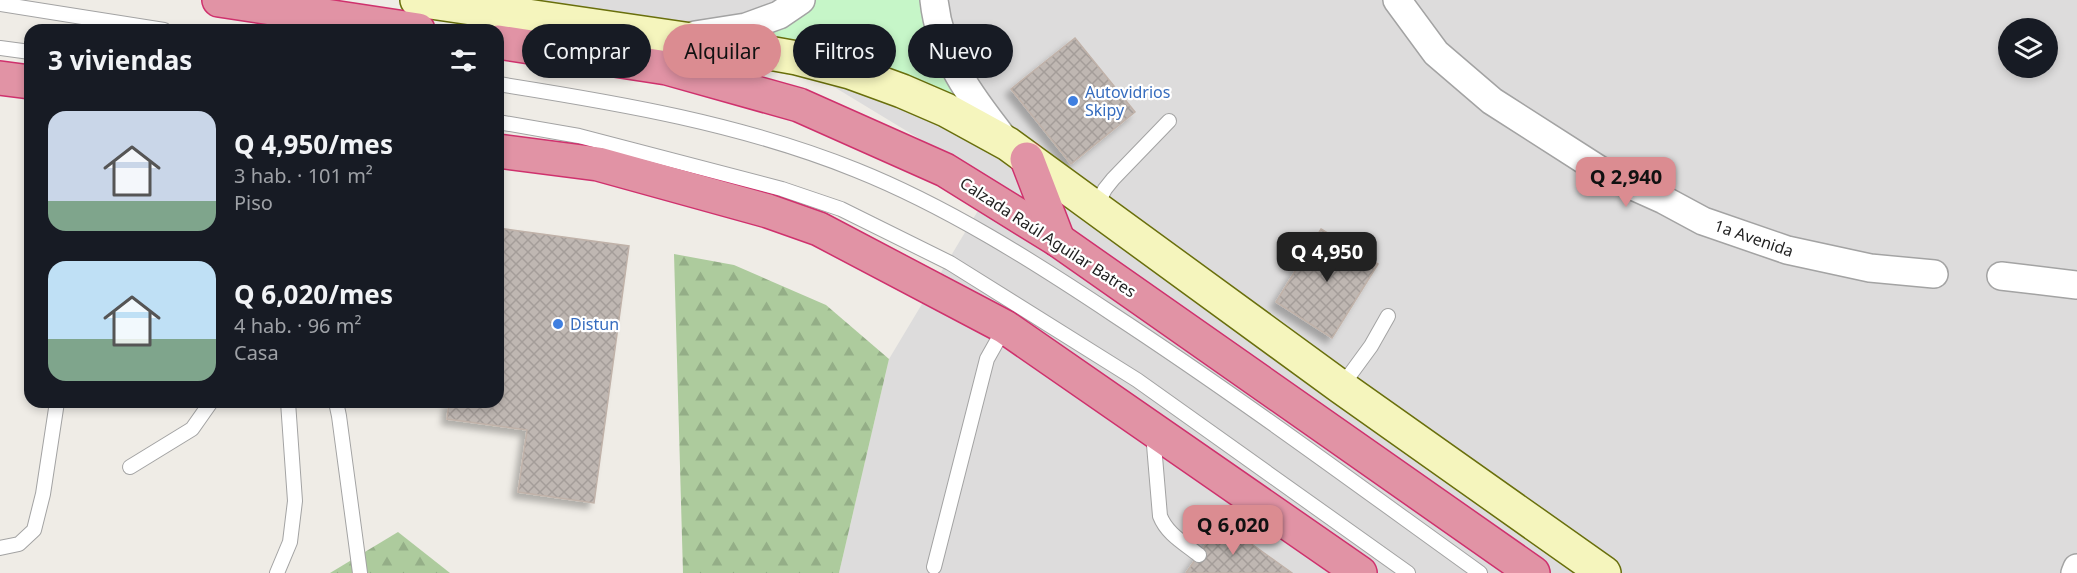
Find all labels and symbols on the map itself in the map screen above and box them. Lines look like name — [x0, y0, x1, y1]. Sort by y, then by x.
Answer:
place label: Autovidrios Skipy — [1085, 81, 1170, 121]
marker: Autovidrios Skipy — [1066, 94, 1080, 108]
pin: Q 2,940 — [1571, 157, 1681, 208]
street label: Calzada Raúl Aguilar Batres — [956, 172, 1140, 302]
street label: 1a Avenida — [1711, 214, 1797, 262]
pin: Q 4,950 — [1272, 232, 1382, 283]
place label: Distun — [570, 313, 619, 335]
marker: Distun — [551, 317, 565, 331]
pin: Q 6,020 — [1178, 505, 1288, 556]

